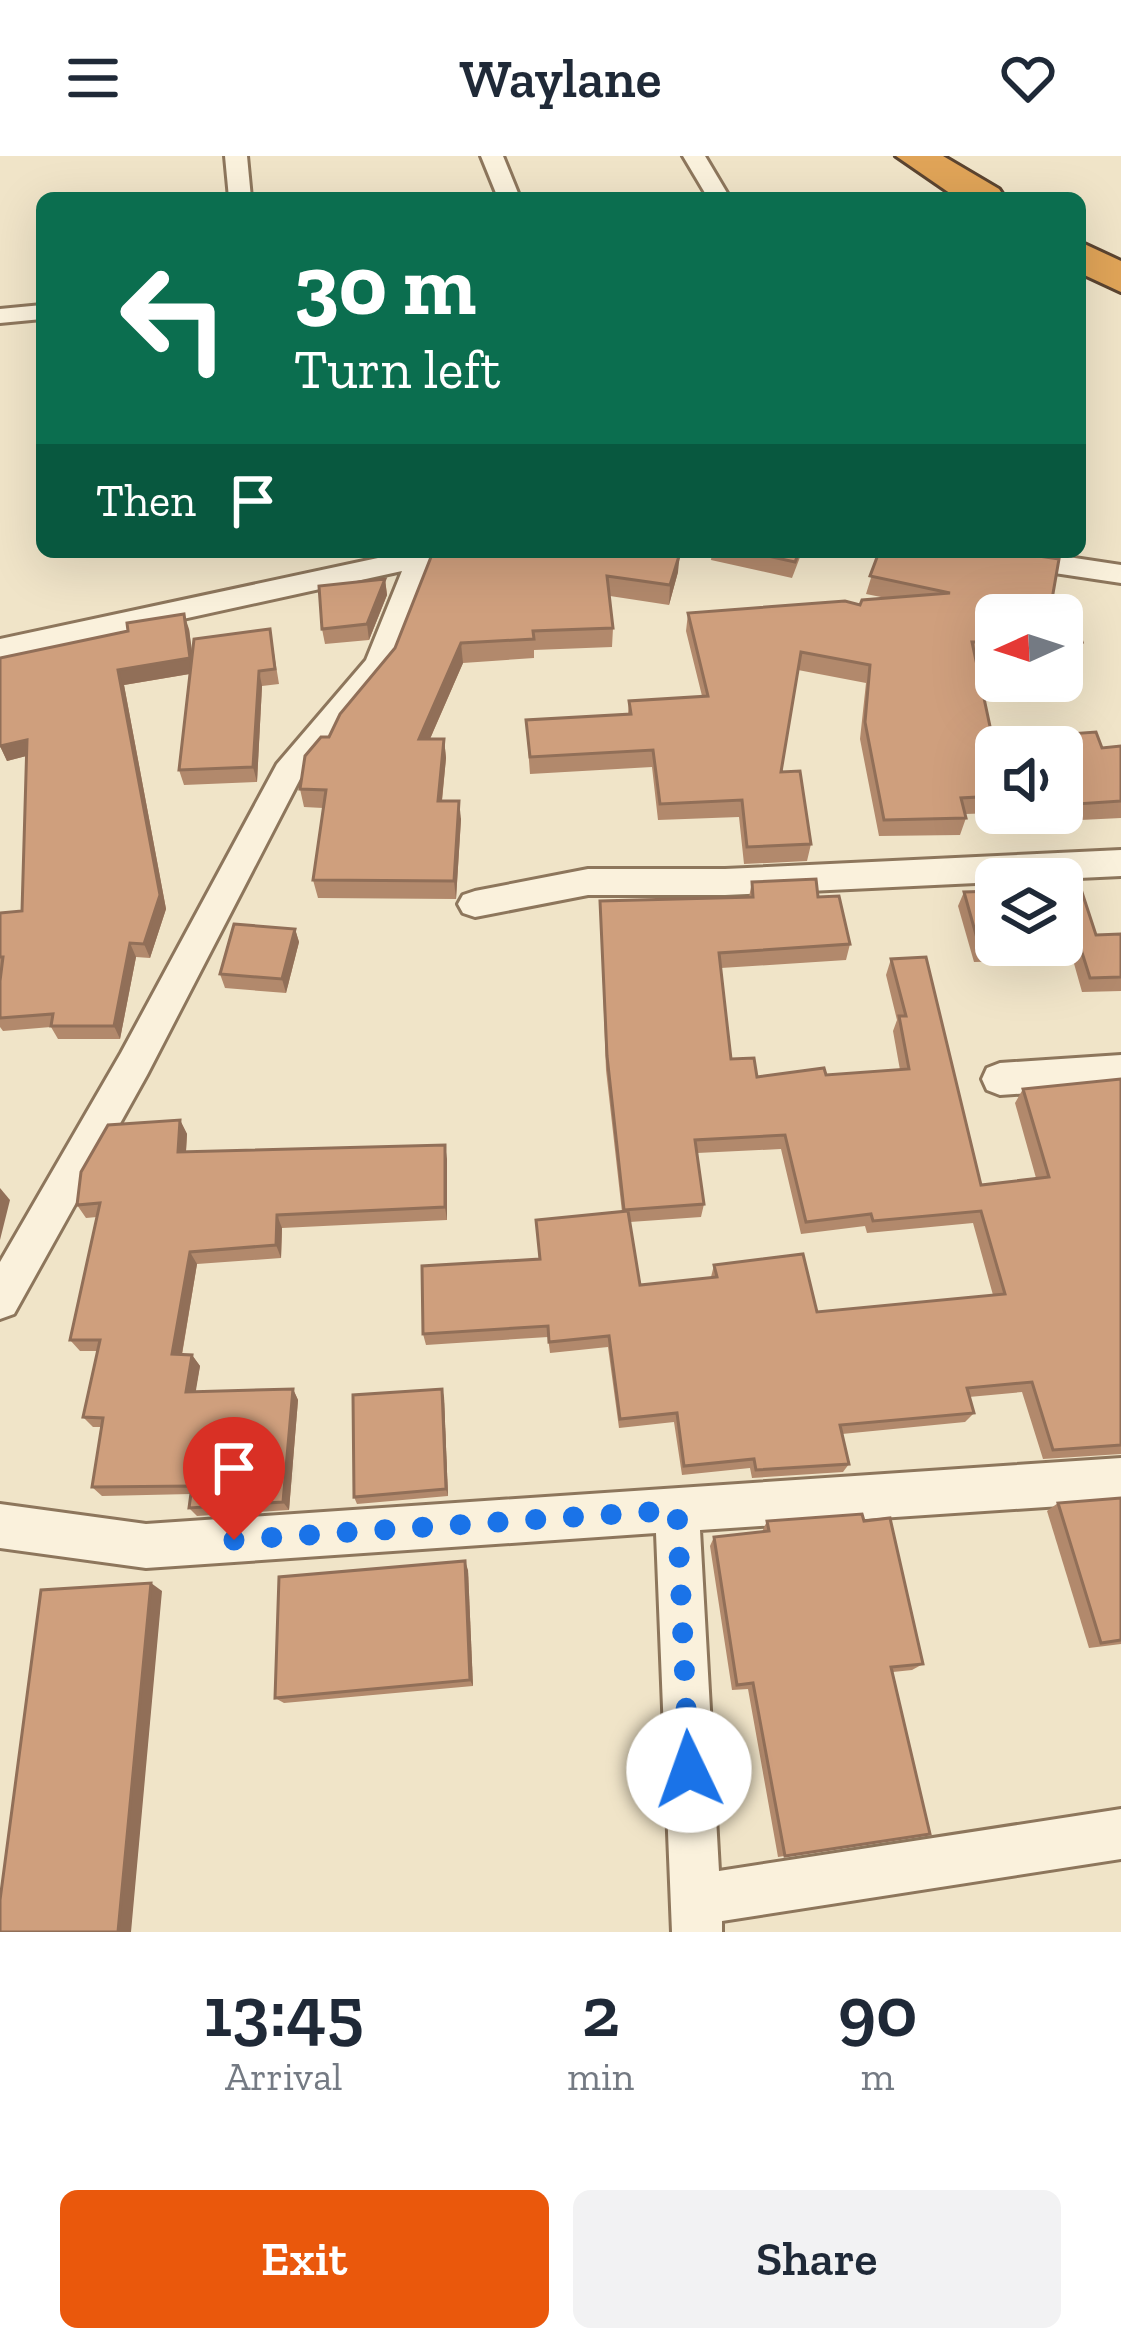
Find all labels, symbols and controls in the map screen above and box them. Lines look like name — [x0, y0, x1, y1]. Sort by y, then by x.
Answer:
icon: menu — [60, 45, 126, 111]
icon: heart — [995, 45, 1061, 111]
text: Waylane — [459, 46, 662, 111]
text: 30 m — [294, 235, 476, 336]
icon: left — [96, 240, 252, 396]
text: Turn left — [294, 337, 501, 402]
icon: arrive — [220, 468, 286, 534]
text: Then — [96, 474, 196, 528]
north arrow — [975, 594, 1083, 702]
map controls — [975, 594, 1083, 966]
button: sound — [975, 726, 1083, 834]
button: layers — [975, 858, 1083, 966]
pin — [183, 1417, 285, 1540]
icon: arrive — [201, 1435, 267, 1501]
position arrow — [626, 1707, 752, 1833]
text: 13:45 — [203, 1968, 364, 2054]
text: 2 — [582, 1968, 620, 2054]
text: 90 — [838, 1968, 918, 2054]
text: Arrival — [225, 2053, 342, 2100]
text: min — [567, 2053, 634, 2100]
text: m — [861, 2053, 894, 2100]
button: Exit — [60, 2190, 549, 2328]
button: Share — [573, 2190, 1061, 2328]

